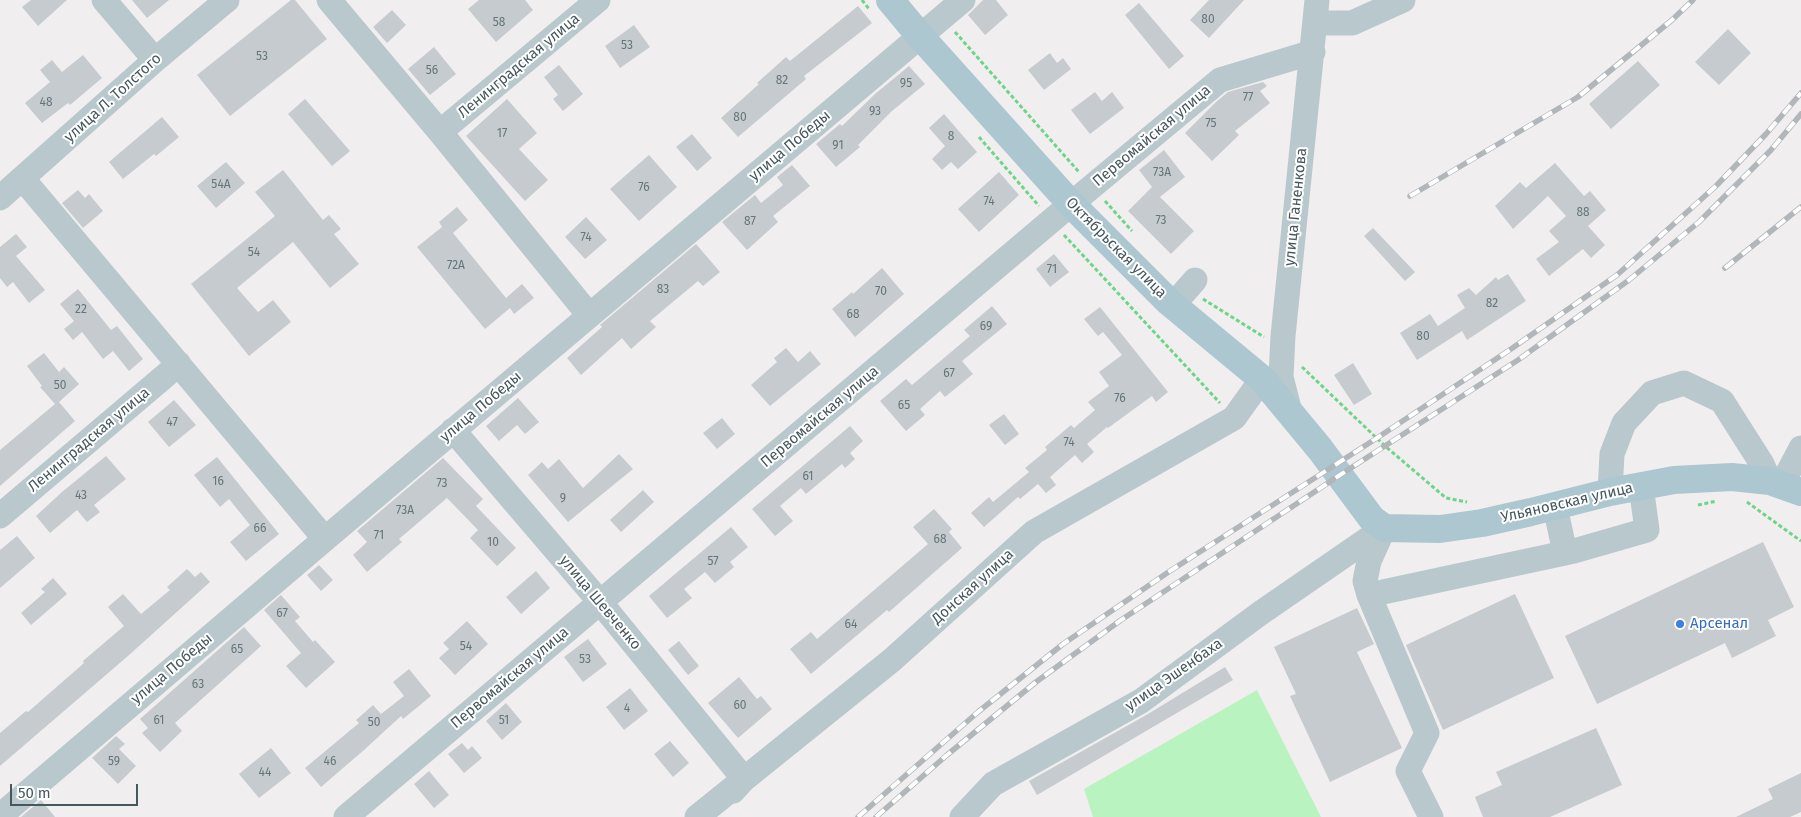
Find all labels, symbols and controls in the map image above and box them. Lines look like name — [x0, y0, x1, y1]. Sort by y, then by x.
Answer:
street label: Ленинградская улица — [454, 10, 584, 122]
house number: 80 — [1201, 13, 1215, 27]
house number: 58 — [493, 16, 505, 30]
house number: 53 — [621, 39, 633, 53]
street label: улица Л. Толстого — [61, 50, 165, 146]
house number: 53 — [256, 50, 268, 64]
house number: 56 — [426, 64, 438, 78]
house number: 82 — [776, 74, 788, 88]
house number: 95 — [900, 77, 912, 91]
street label: Первомайская улица — [1089, 81, 1215, 191]
house number: 77 — [1243, 91, 1253, 105]
house number: 48 — [40, 96, 52, 110]
house number: 93 — [869, 105, 881, 119]
street label: улица Победы — [746, 107, 834, 185]
house number: 80 — [733, 111, 747, 125]
house number: 75 — [1205, 117, 1217, 131]
house number: 17 — [497, 127, 507, 141]
house number: 8 — [948, 130, 954, 144]
house number: 91 — [832, 139, 844, 153]
street label: улица Ганенкова — [1281, 147, 1311, 267]
house number: 73А — [1153, 166, 1171, 180]
house number: 54А — [211, 178, 231, 192]
house number: 76 — [638, 181, 650, 195]
street label: Октябрьская улица — [1062, 194, 1170, 302]
house number: 74 — [983, 195, 995, 209]
house number: 88 — [1576, 206, 1590, 220]
house number: 73 — [1155, 214, 1167, 228]
house number: 87 — [744, 215, 756, 229]
house number: 74 — [580, 231, 592, 245]
house number: 54 — [248, 246, 260, 260]
house number: 72А — [447, 259, 465, 273]
house number: 71 — [1047, 263, 1057, 277]
house number: 83 — [657, 283, 669, 297]
house number: 70 — [875, 285, 887, 299]
house number: 82 — [1486, 297, 1498, 311]
house number: 22 — [75, 303, 87, 317]
house number: 68 — [846, 308, 860, 322]
house number: 69 — [980, 320, 992, 334]
house number: 80 — [1416, 330, 1430, 344]
street label: Первомайская улица — [757, 362, 883, 472]
house number: 67 — [943, 367, 955, 381]
street label: улица Победы — [437, 368, 525, 446]
house number: 50 — [54, 379, 66, 393]
street label: Ленинградская улица — [24, 384, 154, 496]
house number: 76 — [1114, 392, 1126, 406]
house number: 65 — [898, 399, 910, 413]
house number: 47 — [166, 416, 178, 430]
house number: 74 — [1063, 436, 1075, 450]
house number: 61 — [802, 470, 814, 484]
house number: 16 — [212, 475, 224, 489]
house number: 73 — [436, 477, 448, 491]
street label: Ульяновская улица — [1499, 479, 1635, 527]
house number: 43 — [75, 489, 87, 503]
house number: 9 — [560, 492, 566, 506]
house number: 73А — [396, 504, 414, 518]
house number: 66 — [254, 522, 266, 536]
house number: 71 — [374, 529, 384, 543]
house number: 68 — [933, 533, 947, 547]
house number: 10 — [487, 536, 499, 550]
street label: Донская улица — [928, 546, 1018, 628]
street label: улица Шевченко — [555, 552, 645, 654]
house number: 57 — [707, 555, 719, 569]
house number: 67 — [276, 607, 288, 621]
place label: Арсенал — [1690, 615, 1748, 633]
house number: 64 — [845, 618, 857, 632]
marker: Арсенал — [1674, 618, 1686, 630]
street label: Первомайская улица — [447, 623, 573, 733]
street label: улица Победы — [128, 630, 216, 708]
street label: улица Эшенбаха — [1122, 635, 1226, 715]
house number: 54 — [460, 640, 472, 654]
house number: 65 — [231, 643, 243, 657]
house number: 53 — [579, 653, 591, 667]
house number: 63 — [192, 678, 204, 692]
house number: 60 — [733, 699, 747, 713]
house number: 4 — [624, 702, 630, 716]
house number: 61 — [153, 714, 165, 728]
house number: 51 — [499, 714, 509, 728]
house number: 50 — [368, 716, 380, 730]
house number: 59 — [108, 755, 120, 769]
house number: 46 — [324, 755, 336, 769]
house number: 44 — [259, 766, 271, 780]
scale bar — [12, 774, 140, 806]
text: 50 m — [18, 784, 51, 802]

